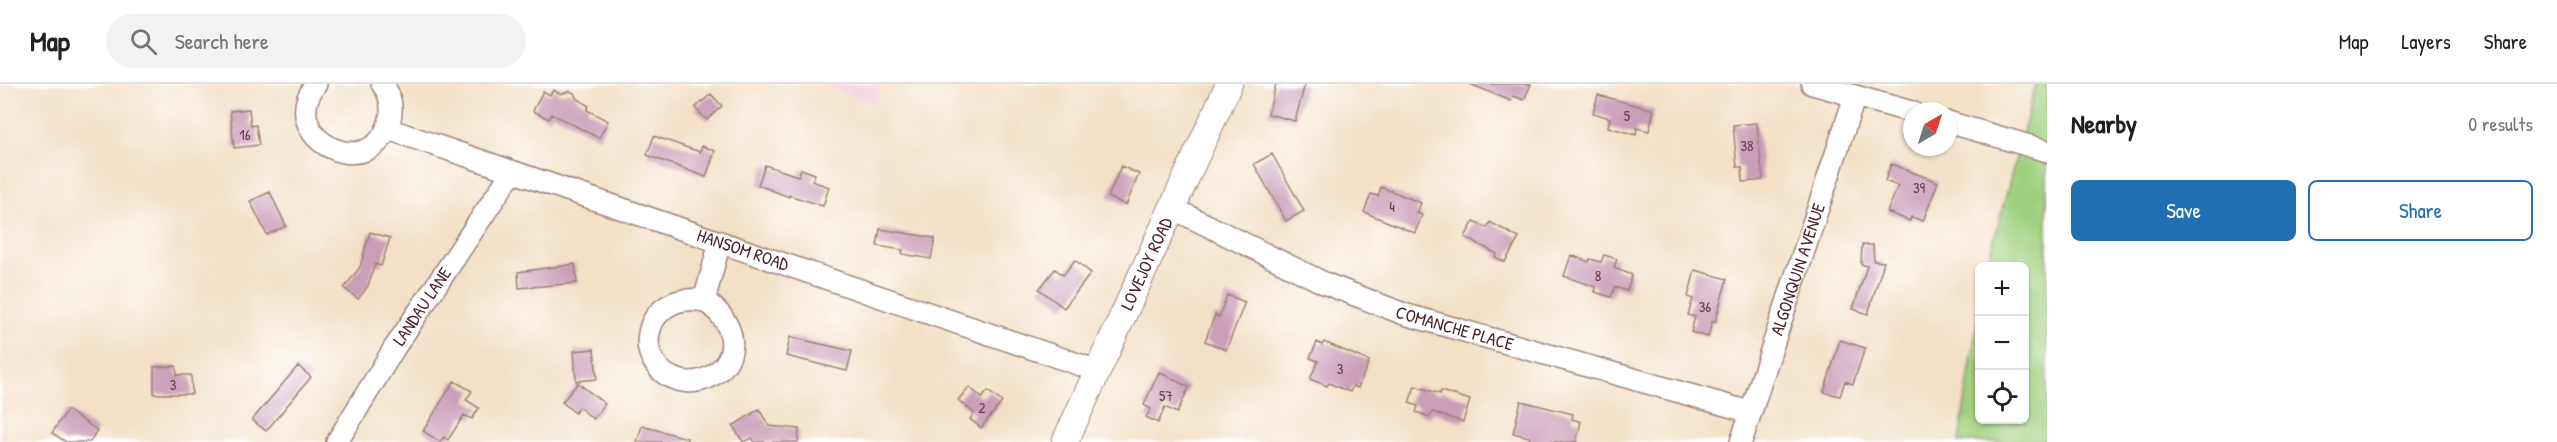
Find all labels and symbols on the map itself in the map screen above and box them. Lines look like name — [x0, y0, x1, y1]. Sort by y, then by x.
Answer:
north arrow — [1903, 102, 1957, 156]
house number: 5 — [1624, 105, 1631, 126]
house number: 16 — [239, 124, 251, 145]
house number: 38 — [1740, 135, 1754, 156]
house number: 39 — [1913, 177, 1926, 198]
house number: 4 — [1389, 196, 1395, 217]
street label: ALGONQUIN AVENUE — [1764, 200, 1831, 338]
street label: LOVEJOY ROAD — [1114, 213, 1178, 314]
street label: HANSOM ROAD — [694, 222, 793, 277]
street label: LANDAU LANE — [386, 262, 457, 350]
house number: 8 — [1595, 265, 1601, 286]
house number: 36 — [1699, 296, 1711, 317]
street label: COMANCHE PLACE — [1392, 299, 1517, 356]
house number: 3 — [1337, 358, 1344, 379]
house number: 3 — [170, 374, 177, 395]
house number: 57 — [1159, 385, 1173, 406]
house number: 2 — [978, 397, 986, 418]

